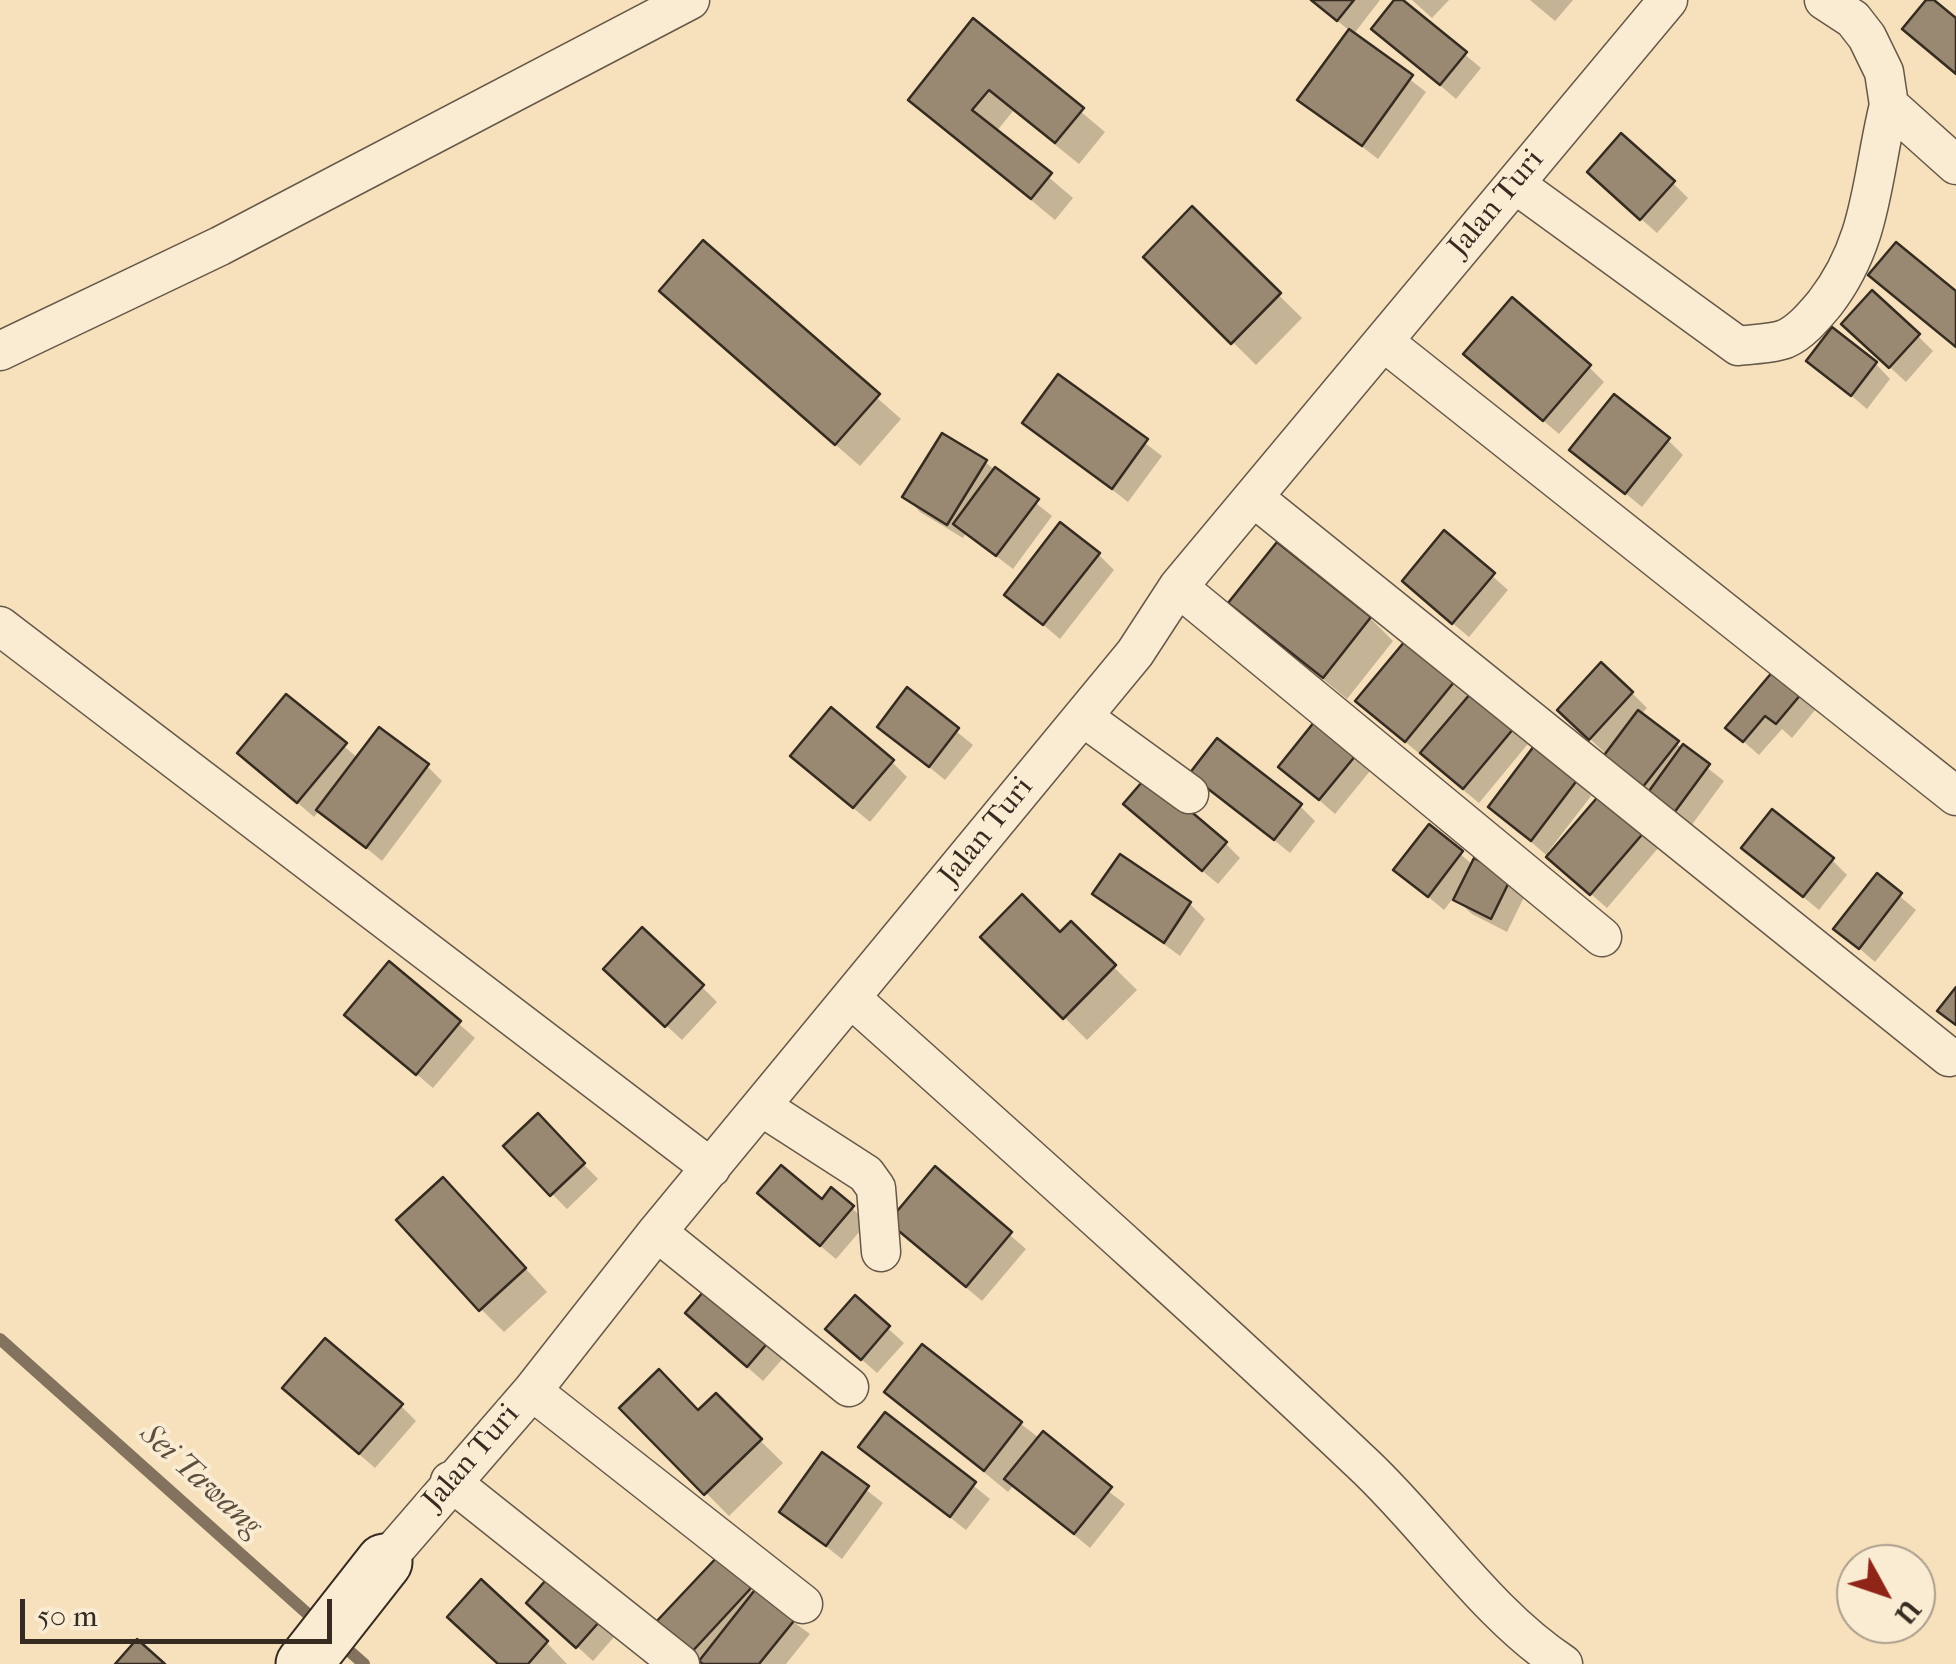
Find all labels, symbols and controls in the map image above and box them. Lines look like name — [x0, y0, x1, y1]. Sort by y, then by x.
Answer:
street label: Jalan Turi — [1442, 143, 1552, 265]
street label: Jalan Turi — [933, 771, 1041, 893]
street label: Jalan Turi — [416, 1398, 528, 1518]
water label: Sei Tawang — [131, 1416, 269, 1546]
north arrow — [1836, 1544, 1936, 1644]
scale bar — [25, 1579, 338, 1641]
text: U — [1888, 1593, 1927, 1631]
text: 50 m — [37, 1599, 98, 1634]

